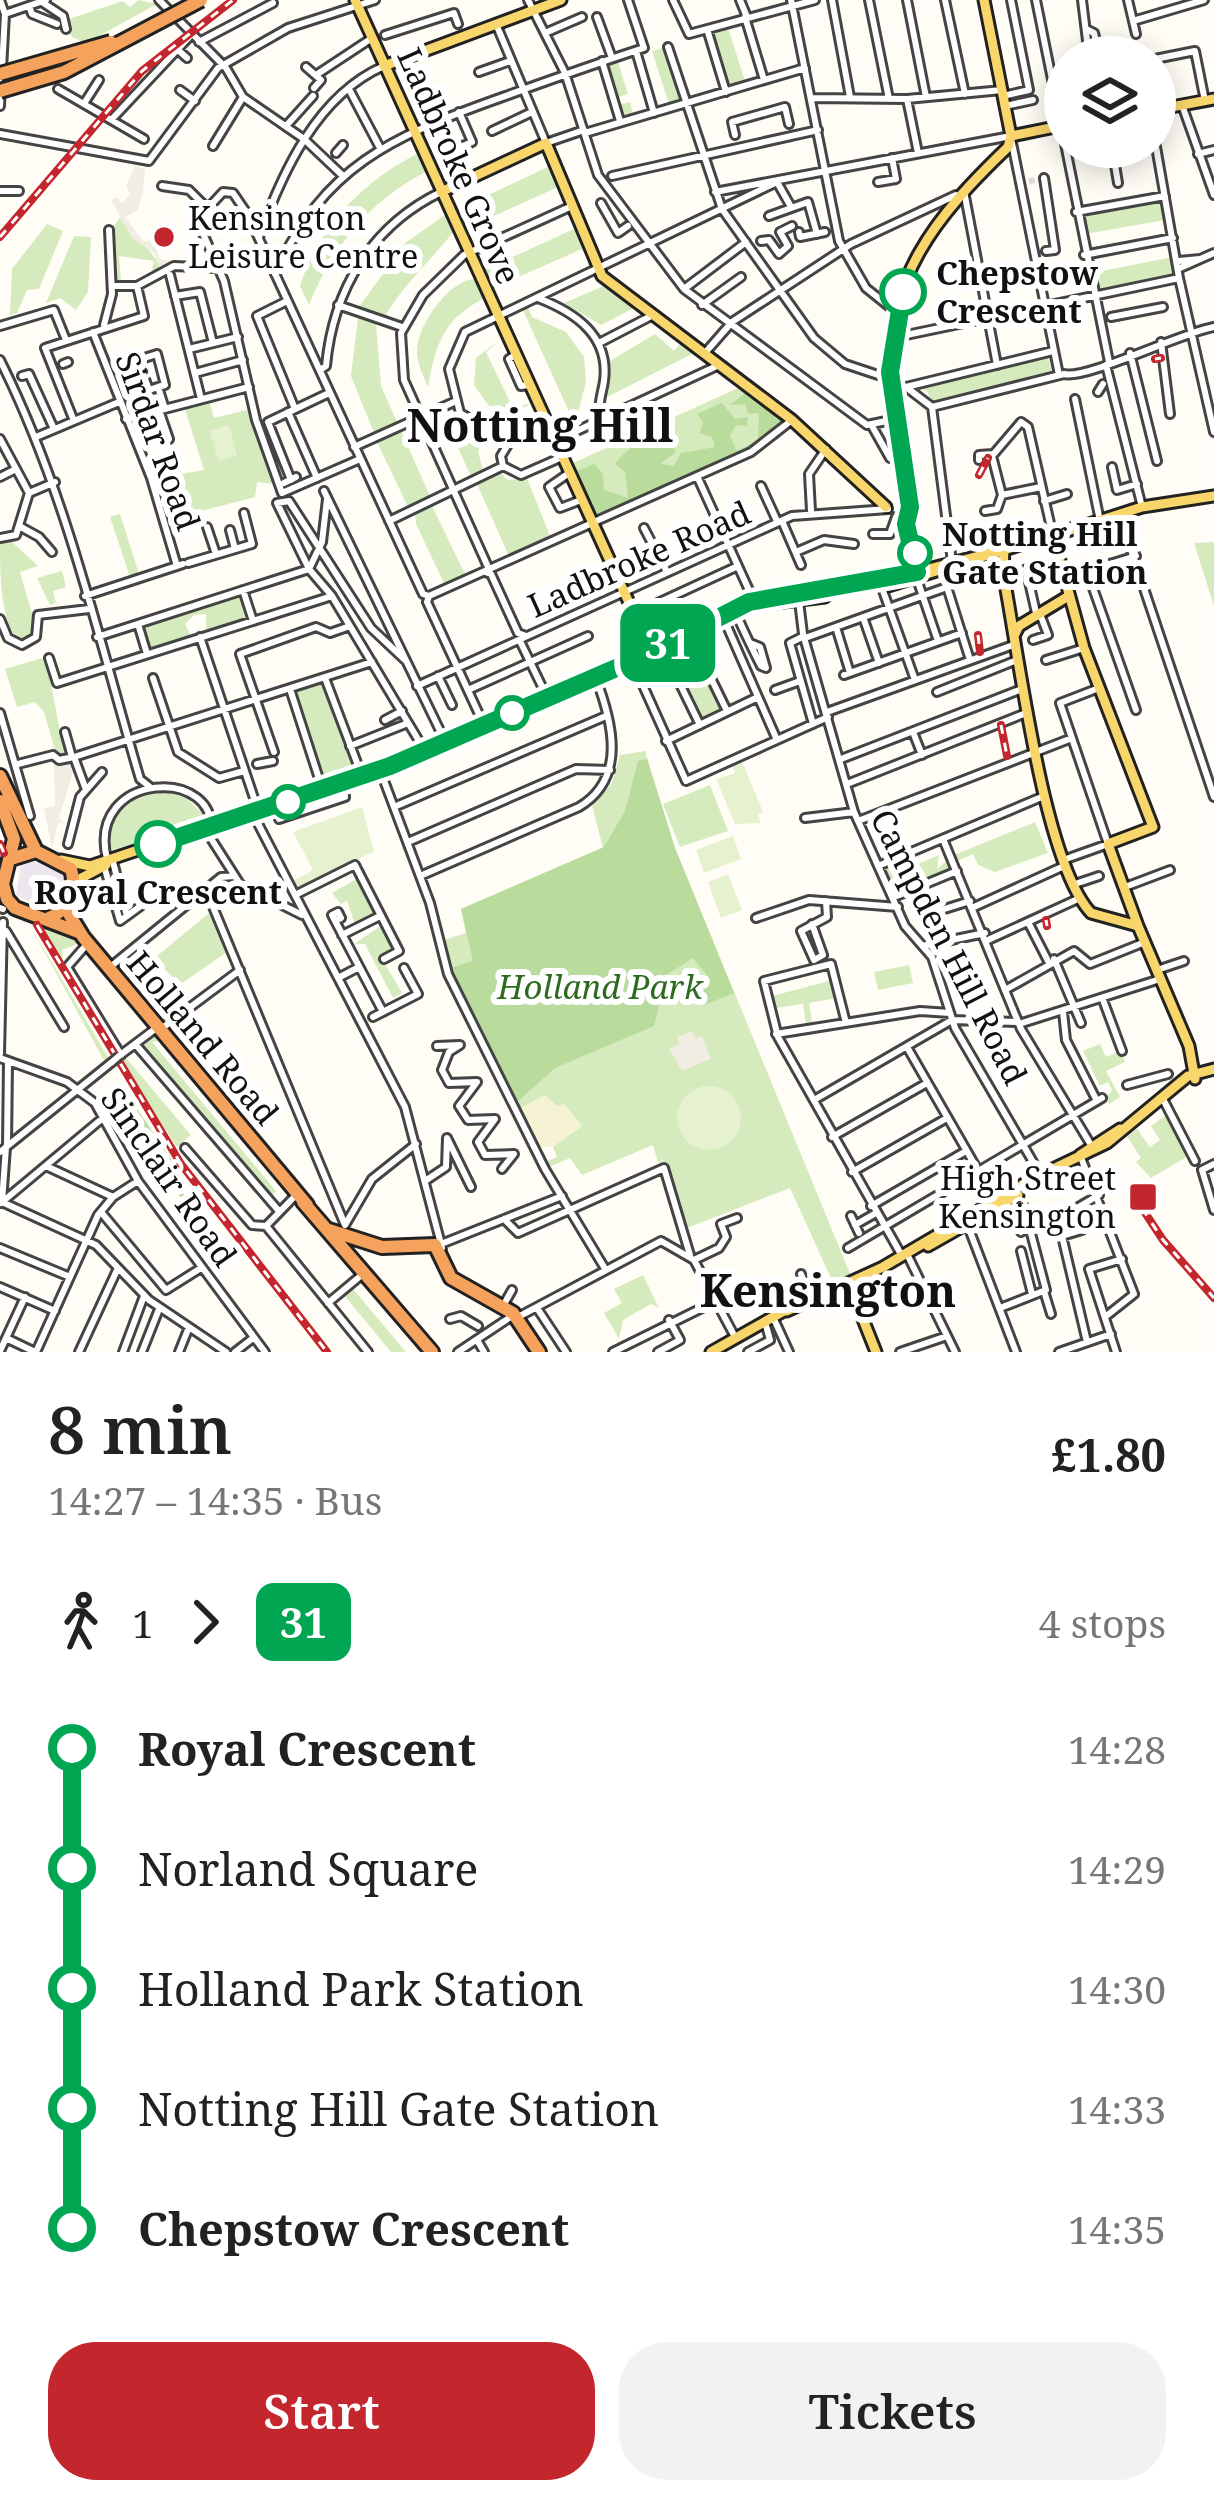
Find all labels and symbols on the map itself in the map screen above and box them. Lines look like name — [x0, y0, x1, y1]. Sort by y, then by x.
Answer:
street label: Ladbroke Grove — [387, 41, 532, 291]
place label: Kensington Leisure Centre — [188, 195, 418, 278]
marker: Kensington Leisure Centre — [151, 224, 177, 250]
place label: Chepstow Crescent — [936, 250, 1099, 333]
marker: Chepstow Crescent — [881, 270, 925, 314]
street label: Sirdar Road — [105, 345, 212, 536]
district label: Notting Hill — [407, 394, 673, 455]
street label: Ladbroke Road — [521, 489, 757, 628]
place label: Notting Hill Gate Station — [942, 511, 1148, 594]
marker: Notting Hill Gate Station — [899, 537, 931, 569]
line badge: 31 — [614, 604, 722, 682]
unlabelled marker — [496, 697, 528, 729]
unlabelled marker — [272, 786, 304, 818]
street label: Campden Hill Road — [861, 801, 1038, 1092]
marker: Royal Crescent — [136, 822, 180, 866]
place label: Royal Crescent — [34, 869, 282, 914]
street label: Holland Road — [117, 941, 289, 1134]
park label: Holland Park — [496, 964, 704, 1009]
street label: Sinclair Road — [91, 1078, 248, 1275]
place label: High Street Kensington — [938, 1155, 1116, 1238]
marker: High Street Kensington — [1127, 1181, 1159, 1213]
district label: Kensington — [700, 1259, 956, 1320]

